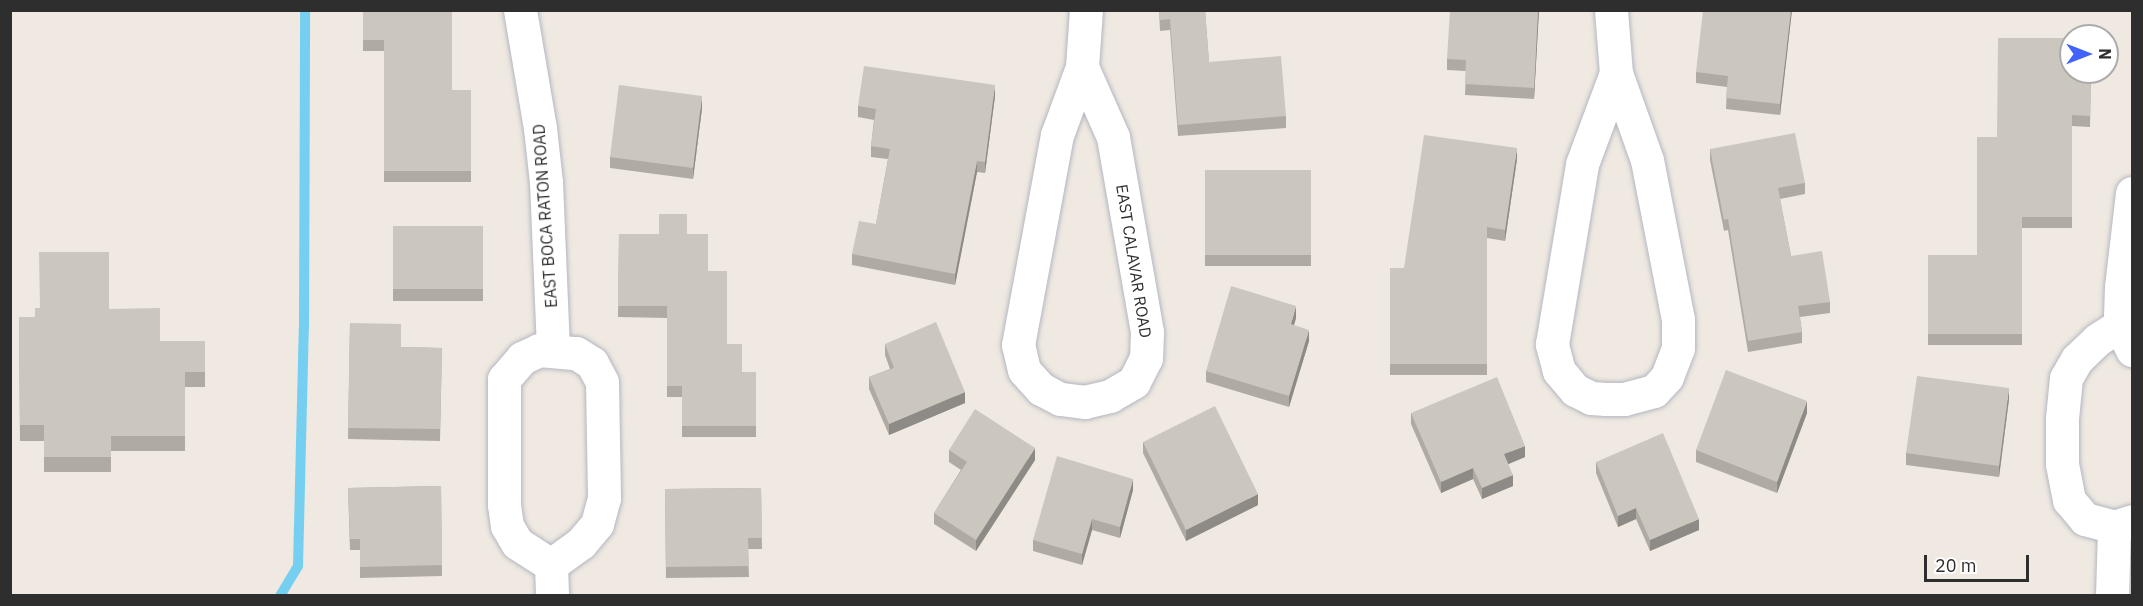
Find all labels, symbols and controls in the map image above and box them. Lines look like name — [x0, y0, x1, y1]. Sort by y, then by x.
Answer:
north arrow — [2059, 24, 2119, 84]
text: N — [2095, 48, 2115, 60]
street label: EAST BOCA RATON ROAD — [529, 123, 561, 309]
street label: EAST CALAVAR ROAD — [1112, 183, 1156, 339]
scale bar — [1927, 543, 2032, 581]
text: 20 m — [1935, 554, 1977, 577]

